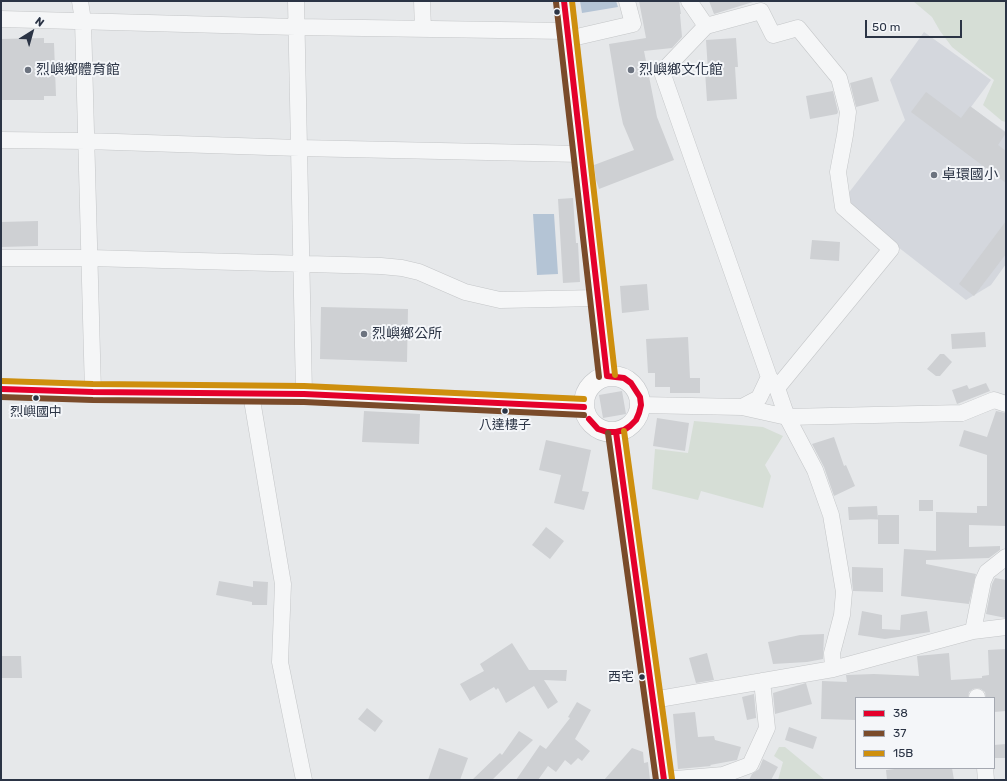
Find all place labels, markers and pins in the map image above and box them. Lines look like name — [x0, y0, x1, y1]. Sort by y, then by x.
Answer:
unlabelled marker — [552, 7, 562, 17]
place label: 烈嶼鄉體育館 — [36, 62, 120, 78]
place label: 烈嶼鄉文化館 — [639, 62, 723, 78]
marker: 烈嶼鄉體育館 — [23, 65, 33, 75]
marker: 烈嶼鄉文化館 — [626, 65, 636, 75]
place label: 卓環國小 — [942, 167, 998, 183]
marker: 卓環國小 — [929, 170, 939, 180]
place label: 烈嶼鄉公所 — [372, 326, 442, 342]
marker: 烈嶼鄉公所 — [359, 329, 369, 339]
marker: 烈嶼國中 — [31, 393, 41, 403]
place label: 烈嶼國中 — [10, 404, 62, 420]
marker: 八達樓子 — [500, 406, 510, 416]
place label: 八達樓子 — [479, 417, 531, 433]
place label: 西宅 — [608, 669, 634, 685]
marker: 西宅 — [637, 672, 647, 682]

